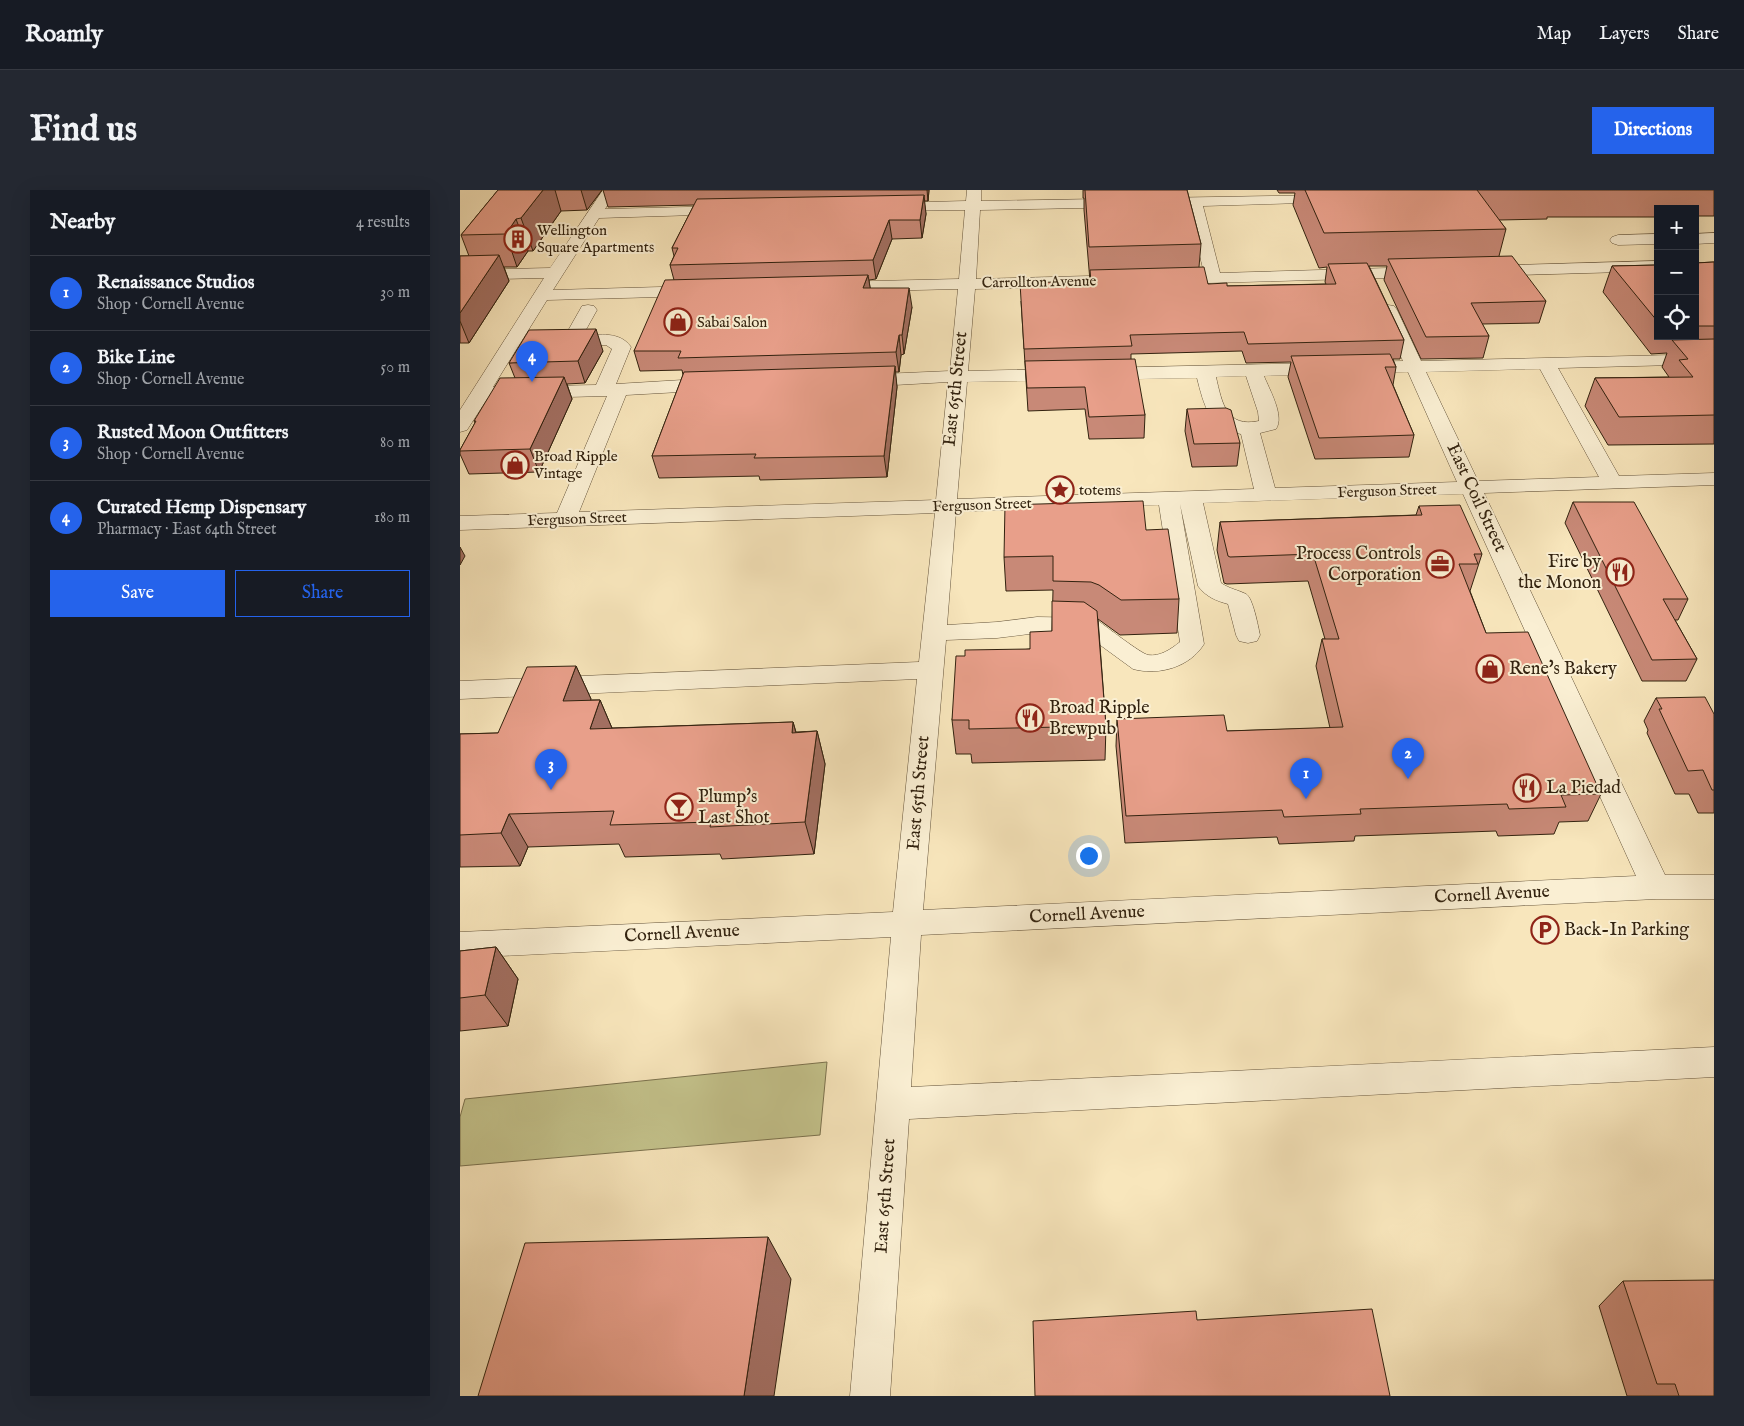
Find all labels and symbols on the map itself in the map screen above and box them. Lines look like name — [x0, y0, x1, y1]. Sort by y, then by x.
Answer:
place label: Wellington Square Apartments — [537, 221, 654, 257]
building icon: Wellington Square Apartments — [503, 224, 533, 254]
street label: Carrollton Avenue — [981, 271, 1097, 292]
shop icon: Sabai Salon — [663, 307, 693, 337]
place label: Sabai Salon — [697, 313, 767, 332]
street label: East 65th Street — [939, 331, 973, 447]
pin: 4 — [516, 341, 548, 382]
street label: East Coil Street — [1441, 440, 1511, 556]
place label: Broad Ripple Vintage — [533, 447, 618, 483]
shop icon: Broad Ripple Vintage — [500, 450, 530, 480]
place icon: totems — [1045, 475, 1075, 505]
street label: Ferguson Street — [1337, 480, 1437, 502]
place label: totems — [1079, 481, 1121, 500]
street label: Ferguson Street — [932, 494, 1032, 516]
street label: Ferguson Street — [527, 508, 627, 530]
place label: Process Controls Corporation — [1296, 543, 1421, 587]
office icon: Process Controls Corporation — [1425, 549, 1455, 579]
place label: Fire by the Monon — [1518, 551, 1601, 595]
restaurant icon: Fire by the Monon — [1605, 557, 1635, 587]
shop icon: Rene's Bakery — [1475, 654, 1505, 684]
place label: Rene's Bakery — [1509, 658, 1617, 681]
place label: Broad Ripple Brewpub — [1049, 697, 1149, 741]
restaurant icon: Broad Ripple Brewpub — [1015, 703, 1045, 733]
street label: East 65th Street — [903, 735, 935, 851]
pin: 2 — [1392, 738, 1424, 779]
pin: 3 — [535, 749, 567, 790]
pin: 1 — [1290, 758, 1322, 799]
restaurant icon: La Piedad — [1512, 773, 1542, 803]
place label: La Piedad — [1546, 777, 1621, 800]
place label: Plump's Last Shot — [698, 786, 770, 830]
bar icon: Plump's Last Shot — [664, 792, 694, 822]
your location — [1076, 843, 1102, 869]
street label: Cornell Avenue — [1434, 880, 1550, 910]
street label: Cornell Avenue — [1029, 900, 1145, 930]
parking icon: Back-In Parking — [1530, 915, 1560, 945]
street label: Cornell Avenue — [624, 919, 740, 949]
place label: Back-In Parking — [1564, 919, 1689, 942]
street label: East 65th Street — [871, 1138, 901, 1254]

